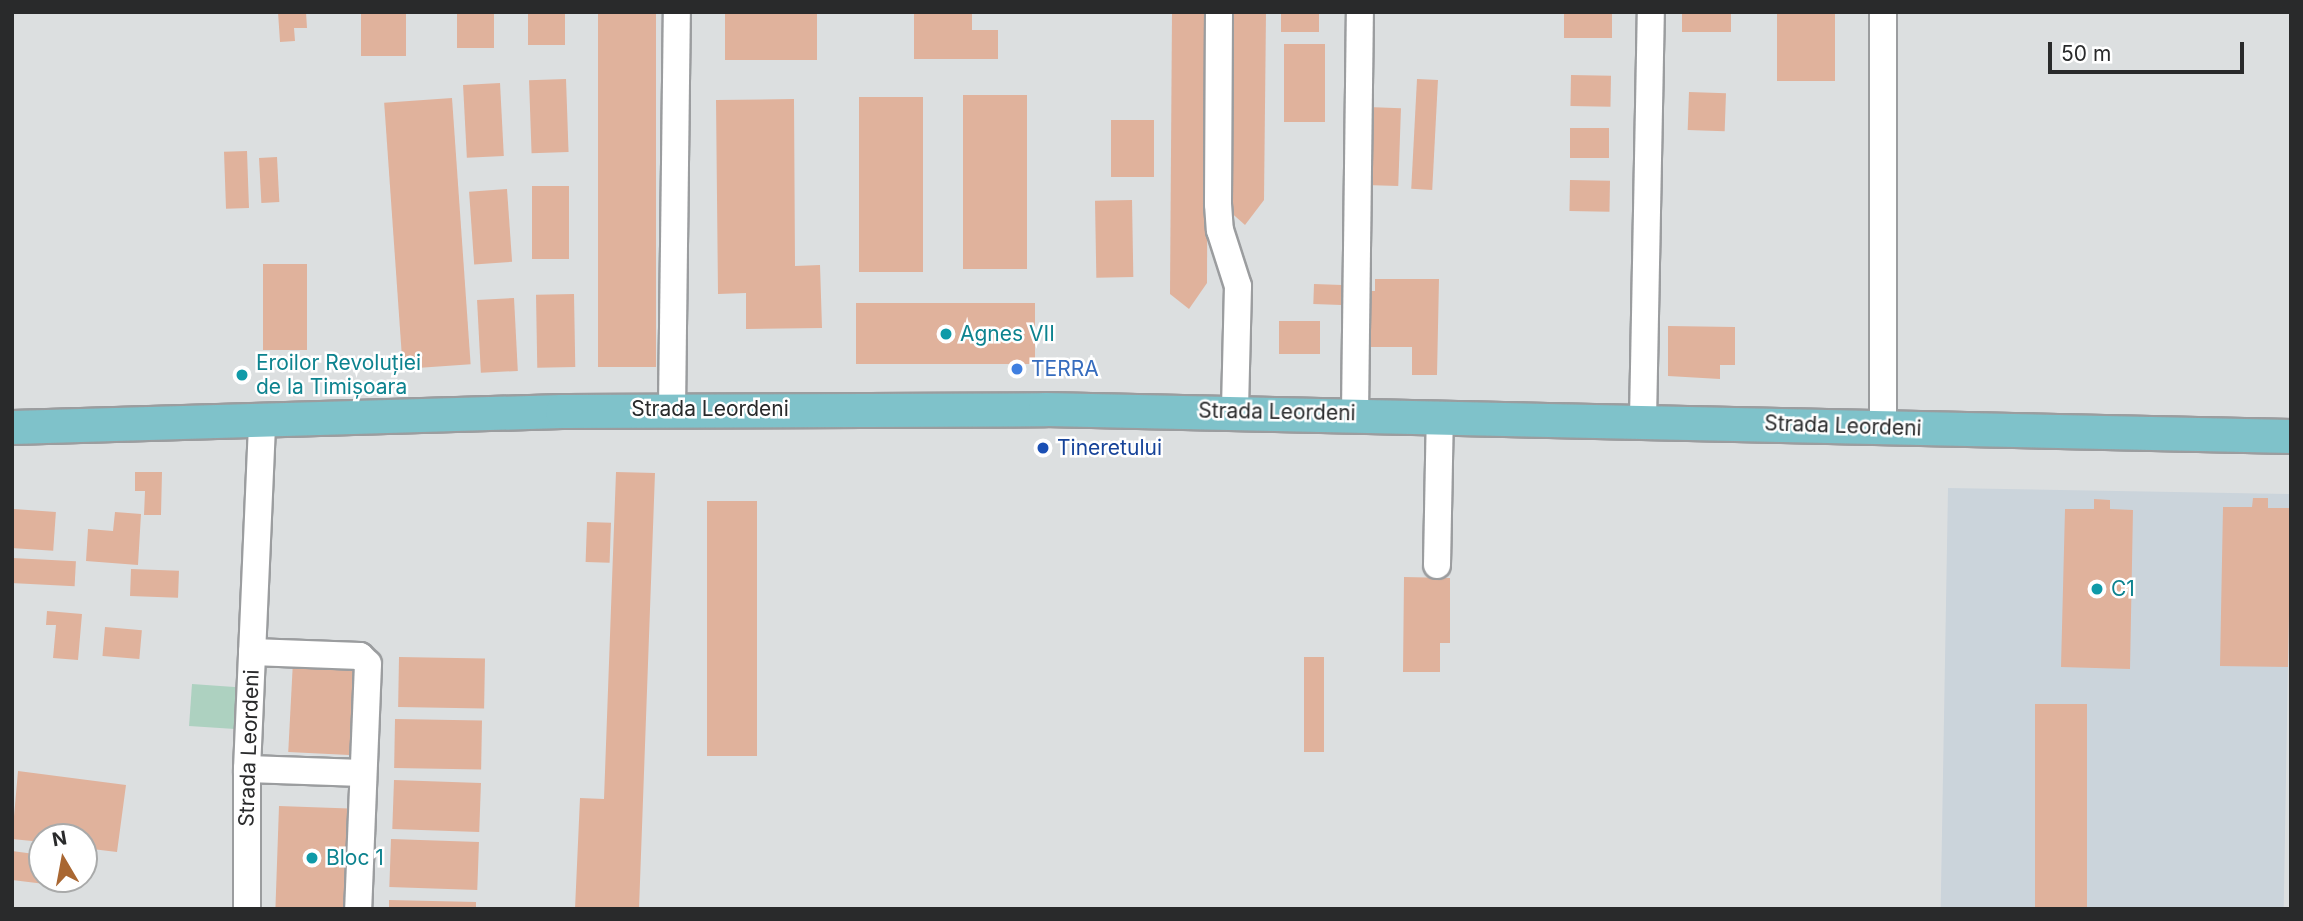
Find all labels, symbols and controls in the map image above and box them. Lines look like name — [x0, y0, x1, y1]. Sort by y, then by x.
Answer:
scale bar — [2051, 28, 2247, 72]
text: 50 m — [2061, 41, 2111, 66]
place label: Agnes VII — [960, 321, 1055, 347]
marker: Agnes VII — [938, 326, 954, 342]
place label: Eroilor Revoluției de la Timișoara — [256, 350, 421, 400]
place label: TERRA — [1031, 356, 1099, 382]
marker: TERRA — [1009, 361, 1025, 377]
marker: Eroilor Revoluției de la Timișoara — [234, 367, 250, 383]
street label: Strada Leordeni — [631, 396, 789, 422]
street label: Strada Leordeni — [1198, 398, 1356, 426]
street label: Strada Leordeni — [1764, 411, 1922, 441]
place label: Tineretului — [1057, 435, 1162, 461]
marker: Tineretului — [1035, 440, 1051, 456]
place label: C1 — [2111, 576, 2135, 602]
marker: C1 — [2089, 581, 2105, 597]
street label: Strada Leordeni — [234, 669, 264, 827]
north arrow — [28, 823, 98, 893]
text: N — [50, 826, 69, 851]
place label: Bloc 1 — [326, 845, 384, 871]
marker: Bloc 1 — [304, 850, 320, 866]

